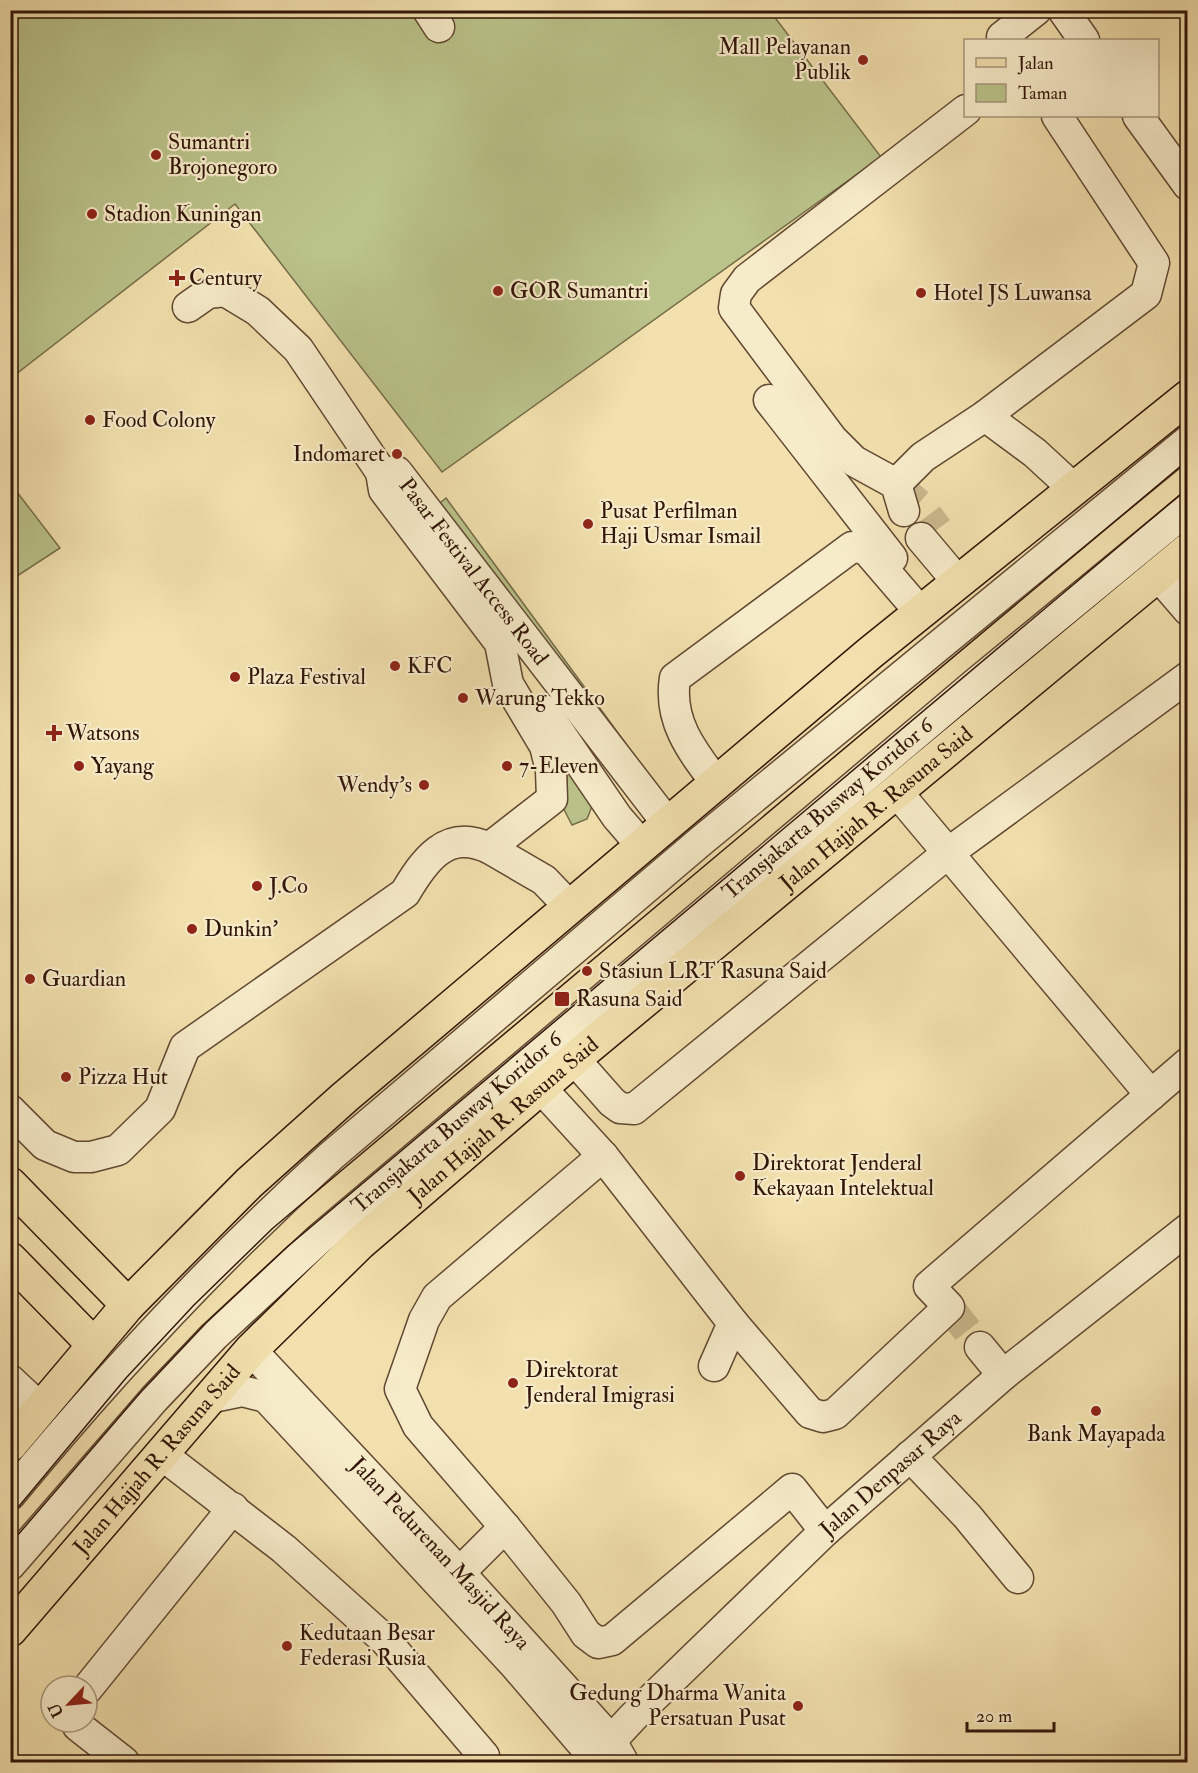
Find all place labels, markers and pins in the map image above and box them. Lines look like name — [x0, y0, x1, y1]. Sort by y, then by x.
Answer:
place label: Mall Pelayanan Publik — [719, 33, 851, 86]
marker: Mall Pelayanan Publik — [856, 53, 870, 67]
place label: Sumantri Brojonegoro — [168, 128, 277, 181]
marker: Sumantri Brojonegoro — [149, 148, 163, 162]
place label: Stadion Kuningan — [104, 200, 262, 228]
marker: Stadion Kuningan — [85, 207, 99, 221]
place label: Century — [189, 264, 262, 292]
marker: Century — [170, 271, 184, 285]
place label: GOR Sumantri — [510, 277, 649, 305]
place label: Hotel JS Luwansa — [933, 279, 1092, 307]
marker: GOR Sumantri — [491, 284, 505, 298]
marker: Hotel JS Luwansa — [914, 286, 928, 300]
place label: Food Colony — [102, 406, 216, 434]
marker: Food Colony — [83, 413, 97, 427]
place label: Indomaret — [293, 440, 385, 468]
marker: Indomaret — [390, 447, 404, 461]
place label: Pusat Perfilman Haji Usmar Ismail — [600, 497, 761, 550]
marker: Pusat Perfilman Haji Usmar Ismail — [581, 517, 595, 531]
place label: KFC — [407, 652, 452, 680]
marker: KFC — [388, 659, 402, 673]
place label: Plaza Festival — [247, 663, 366, 691]
marker: Plaza Festival — [228, 670, 242, 684]
place label: Warung Tekko — [474, 684, 605, 712]
marker: Warung Tekko — [456, 691, 470, 705]
place label: Watsons — [65, 719, 140, 747]
marker: Watsons — [47, 726, 61, 740]
place label: Yayang — [91, 752, 155, 780]
place label: 7-Eleven — [519, 752, 599, 780]
marker: Yayang — [72, 759, 86, 773]
marker: 7-Eleven — [500, 759, 514, 773]
place label: Wendy's — [336, 771, 412, 799]
marker: Wendy's — [417, 778, 431, 792]
place label: J.Co — [268, 872, 308, 900]
marker: J.Co — [250, 879, 264, 893]
place label: Dunkin' — [204, 915, 278, 943]
marker: Dunkin' — [185, 922, 199, 936]
place label: Stasiun LRT Rasuna Said — [599, 957, 827, 985]
marker: Stasiun LRT Rasuna Said — [580, 964, 594, 978]
place label: Guardian — [42, 965, 126, 993]
marker: Guardian — [23, 972, 37, 986]
place label: Rasuna Said — [576, 985, 683, 1013]
marker: Rasuna Said — [553, 990, 571, 1008]
place label: Pizza Hut — [78, 1063, 168, 1091]
marker: Pizza Hut — [59, 1070, 73, 1084]
place label: Direktorat Jenderal Kekayaan Intelektual — [752, 1149, 934, 1202]
marker: Direktorat Jenderal Kekayaan Intelektual — [733, 1169, 747, 1183]
place label: Direktorat Jenderal Imigrasi — [524, 1356, 675, 1409]
marker: Direktorat Jenderal Imigrasi — [506, 1376, 520, 1390]
marker: Bank Mayapada — [1089, 1404, 1103, 1418]
place label: Bank Mayapada — [1027, 1420, 1166, 1449]
place label: Kedutaan Besar Federasi Rusia — [299, 1619, 436, 1672]
marker: Kedutaan Besar Federasi Rusia — [280, 1639, 294, 1653]
place label: Gedung Dharma Wanita Persatuan Pusat — [569, 1679, 787, 1732]
marker: Gedung Dharma Wanita Persatuan Pusat — [791, 1699, 805, 1713]

